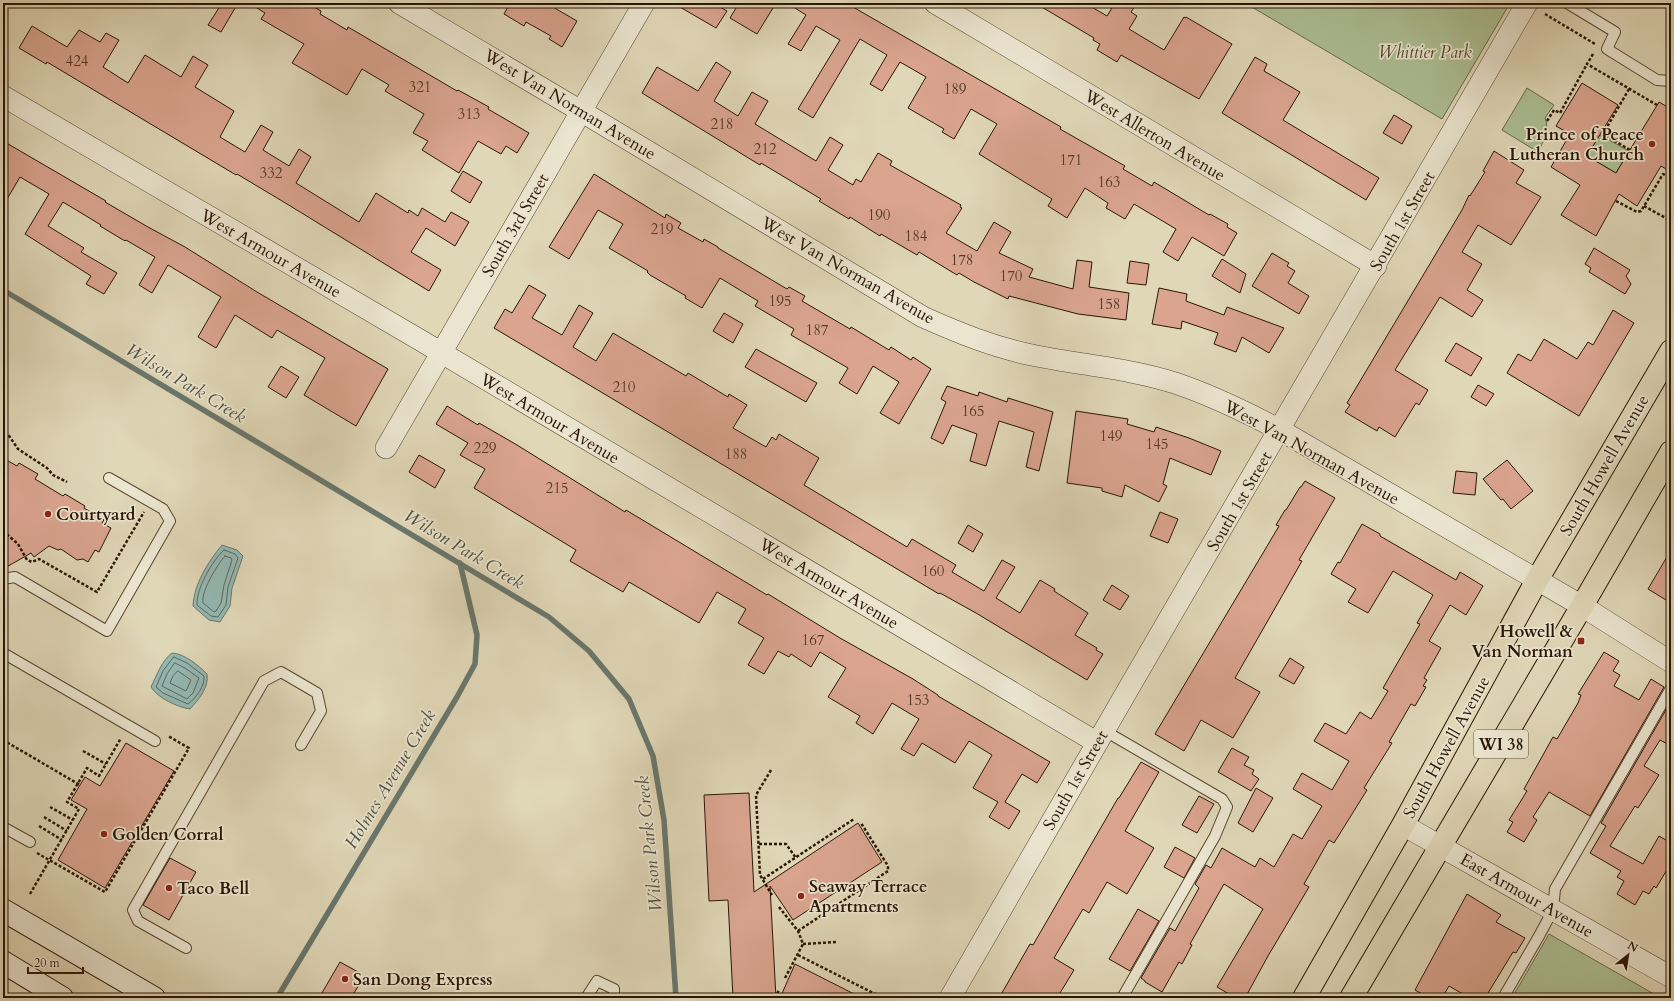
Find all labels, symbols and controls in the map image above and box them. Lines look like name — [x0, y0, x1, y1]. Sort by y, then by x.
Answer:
park label: Whittier Park — [1378, 41, 1472, 64]
street label: West Van Norman Avenue — [478, 43, 660, 165]
house number: 424 — [65, 51, 89, 71]
house number: 321 — [408, 77, 432, 97]
house number: 189 — [943, 79, 967, 99]
street label: West Allerton Avenue — [1079, 84, 1230, 187]
house number: 313 — [457, 104, 481, 124]
house number: 218 — [710, 114, 734, 134]
place label: Prince of Peace Lutheran Church — [1509, 123, 1644, 166]
house number: 212 — [753, 139, 777, 159]
marker: Prince of Peace Lutheran Church — [1647, 139, 1657, 149]
house number: 171 — [1059, 150, 1083, 170]
house number: 332 — [259, 163, 283, 183]
street label: South 1st Street — [1365, 167, 1441, 275]
street label: South 3rd Street — [477, 169, 555, 281]
house number: 163 — [1097, 172, 1121, 192]
street label: West Armour Avenue — [195, 203, 345, 303]
house number: 190 — [867, 205, 891, 225]
street label: West Van Norman Avenue — [756, 211, 939, 330]
house number: 219 — [650, 219, 674, 239]
house number: 184 — [904, 226, 928, 246]
house number: 178 — [950, 250, 974, 270]
house number: 170 — [999, 266, 1023, 286]
house number: 195 — [768, 291, 792, 311]
house number: 158 — [1097, 294, 1121, 314]
house number: 187 — [805, 320, 829, 340]
water label: Wilson Park Creek — [121, 338, 251, 429]
street label: West Armour Avenue — [475, 367, 624, 469]
house number: 210 — [612, 377, 636, 397]
street label: South Howell Avenue — [1555, 390, 1654, 540]
street label: West Van Norman Avenue — [1219, 394, 1404, 510]
house number: 165 — [961, 401, 985, 421]
house number: 149 — [1099, 426, 1123, 446]
house number: 145 — [1145, 434, 1169, 454]
house number: 229 — [473, 438, 497, 458]
house number: 188 — [724, 444, 748, 464]
street label: South 1st Street — [1202, 447, 1278, 555]
house number: 215 — [545, 478, 569, 498]
place label: Courtyard — [56, 503, 136, 526]
water label: Wilson Park Creek — [399, 504, 529, 595]
marker: Courtyard — [43, 509, 53, 519]
street label: West Armour Avenue — [754, 532, 903, 634]
house number: 160 — [921, 561, 945, 581]
place label: Howell & Van Norman — [1472, 620, 1573, 663]
house number: 167 — [801, 630, 825, 650]
marker: Howell & Van Norman — [1576, 636, 1586, 646]
street label: South Howell Avenue — [1398, 672, 1495, 823]
house number: 153 — [906, 690, 930, 710]
water label: Holmes Avenue Creek — [339, 705, 442, 854]
street label: South 1st Street — [1038, 726, 1114, 834]
road number: WI 38 — [1474, 730, 1528, 758]
water label: Wilson Park Creek — [630, 775, 669, 913]
place label: Golden Corral — [112, 823, 223, 846]
marker: Golden Corral — [99, 829, 109, 839]
street label: East Armour Avenue — [1456, 848, 1598, 943]
place label: Seaway Terrace Apartments — [809, 875, 927, 918]
place label: Taco Bell — [177, 877, 249, 900]
marker: Taco Bell — [164, 883, 174, 893]
marker: Seaway Terrace Apartments — [796, 891, 806, 901]
north arrow — [1608, 935, 1648, 975]
text: N — [1625, 938, 1641, 956]
scale bar — [28, 949, 83, 975]
text: 20 m — [34, 955, 61, 971]
place label: San Dong Express — [353, 968, 493, 991]
marker: San Dong Express — [340, 974, 350, 984]

